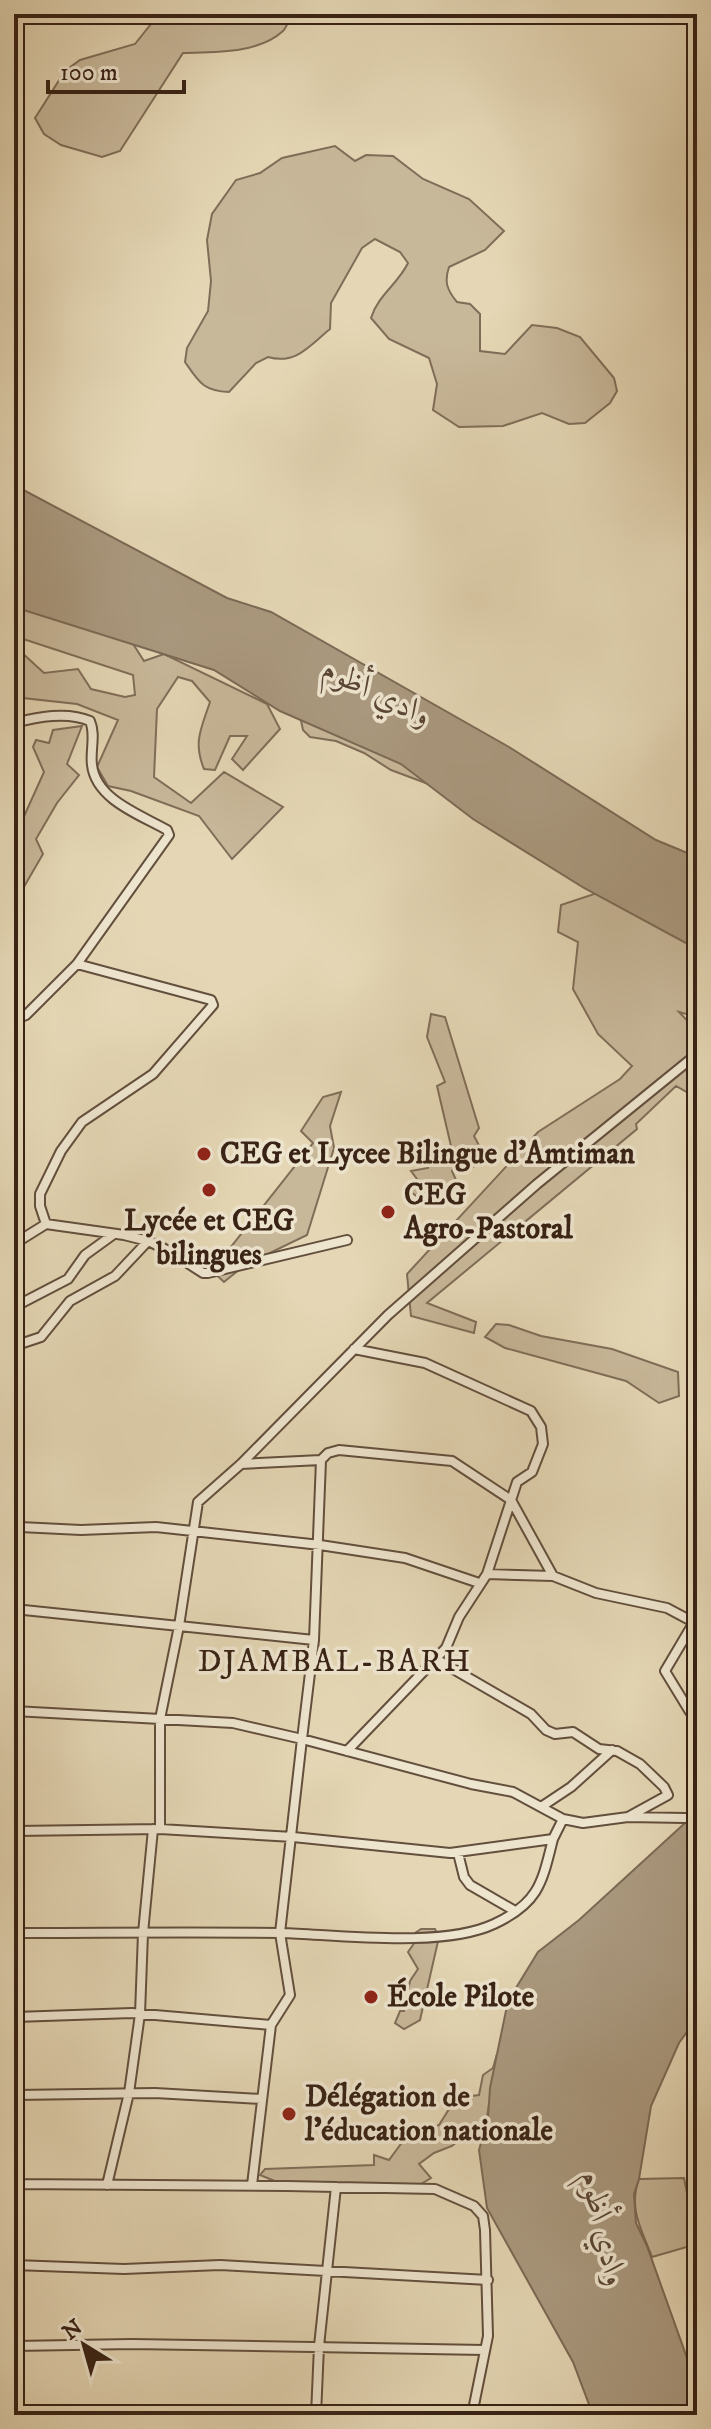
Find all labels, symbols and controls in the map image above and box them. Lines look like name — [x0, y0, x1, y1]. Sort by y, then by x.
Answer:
scale bar — [48, 44, 184, 94]
text: 100 m — [60, 58, 118, 88]
water label: وادي أظوم — [313, 646, 440, 742]
place label: CEG et Lycee Bilingue d'Amtiman — [220, 1136, 635, 1173]
marker: CEG et Lycee Bilingue d'Amtiman — [195, 1145, 213, 1163]
place label: CEG Agro-Pastoral — [403, 1177, 574, 1248]
marker: Lycée et CEG bilingues — [200, 1181, 218, 1199]
place label: Lycée et CEG bilingues — [124, 1203, 294, 1274]
marker: CEG Agro-Pastoral — [379, 1203, 397, 1221]
district label: DJAMBAL-BARH — [198, 1642, 472, 1682]
place label: École Pilote — [387, 1977, 535, 2016]
marker: École Pilote — [362, 1988, 380, 2006]
place label: Délégation de l'éducation nationale — [304, 2079, 553, 2150]
marker: Délégation de l'éducation nationale — [280, 2105, 298, 2123]
water label: وادي أظوم — [565, 2167, 640, 2292]
north arrow — [44, 2305, 124, 2385]
text: N — [58, 2314, 88, 2346]

